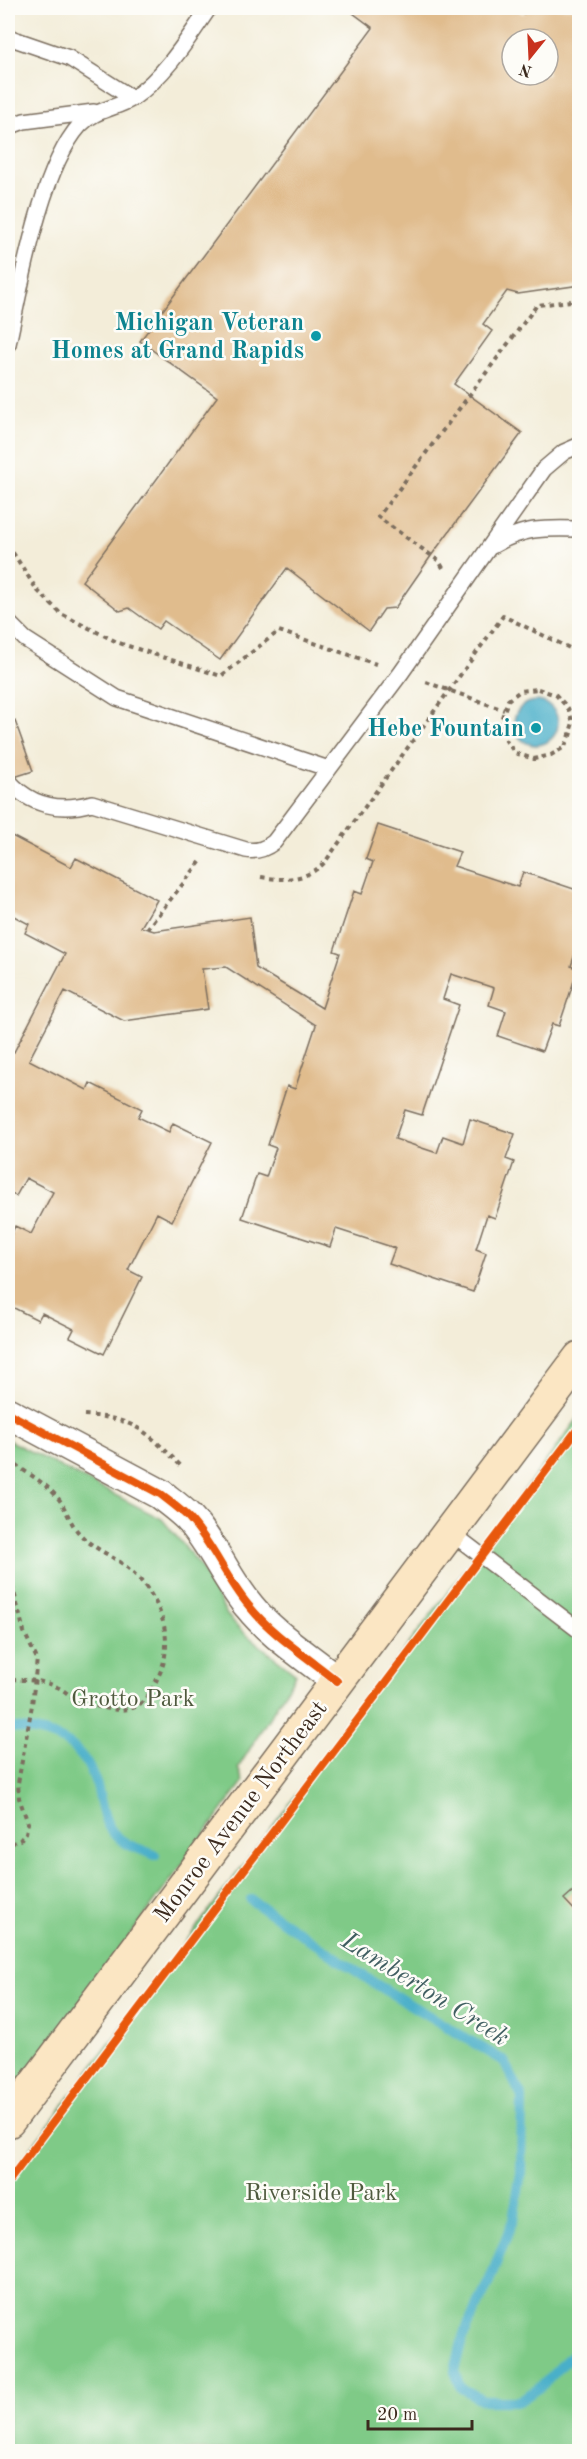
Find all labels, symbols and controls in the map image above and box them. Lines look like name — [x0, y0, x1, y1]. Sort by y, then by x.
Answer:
north arrow — [500, 27, 560, 87]
text: N — [517, 60, 534, 79]
place label: Michigan Veteran Homes at Grand Rapids — [51, 312, 304, 364]
marker: Michigan Veteran Homes at Grand Rapids — [309, 329, 323, 343]
place label: Hebe Fountain — [367, 718, 524, 742]
marker: Hebe Fountain — [529, 721, 543, 735]
park label: Grotto Park — [71, 1688, 195, 1712]
street label: Monroe Avenue Northeast — [151, 1697, 333, 1928]
water label: Lamberton Creek — [336, 1927, 513, 2052]
park label: Riverside Park — [245, 2182, 397, 2206]
scale bar — [368, 2393, 472, 2431]
text: 20 m — [377, 2406, 417, 2424]

